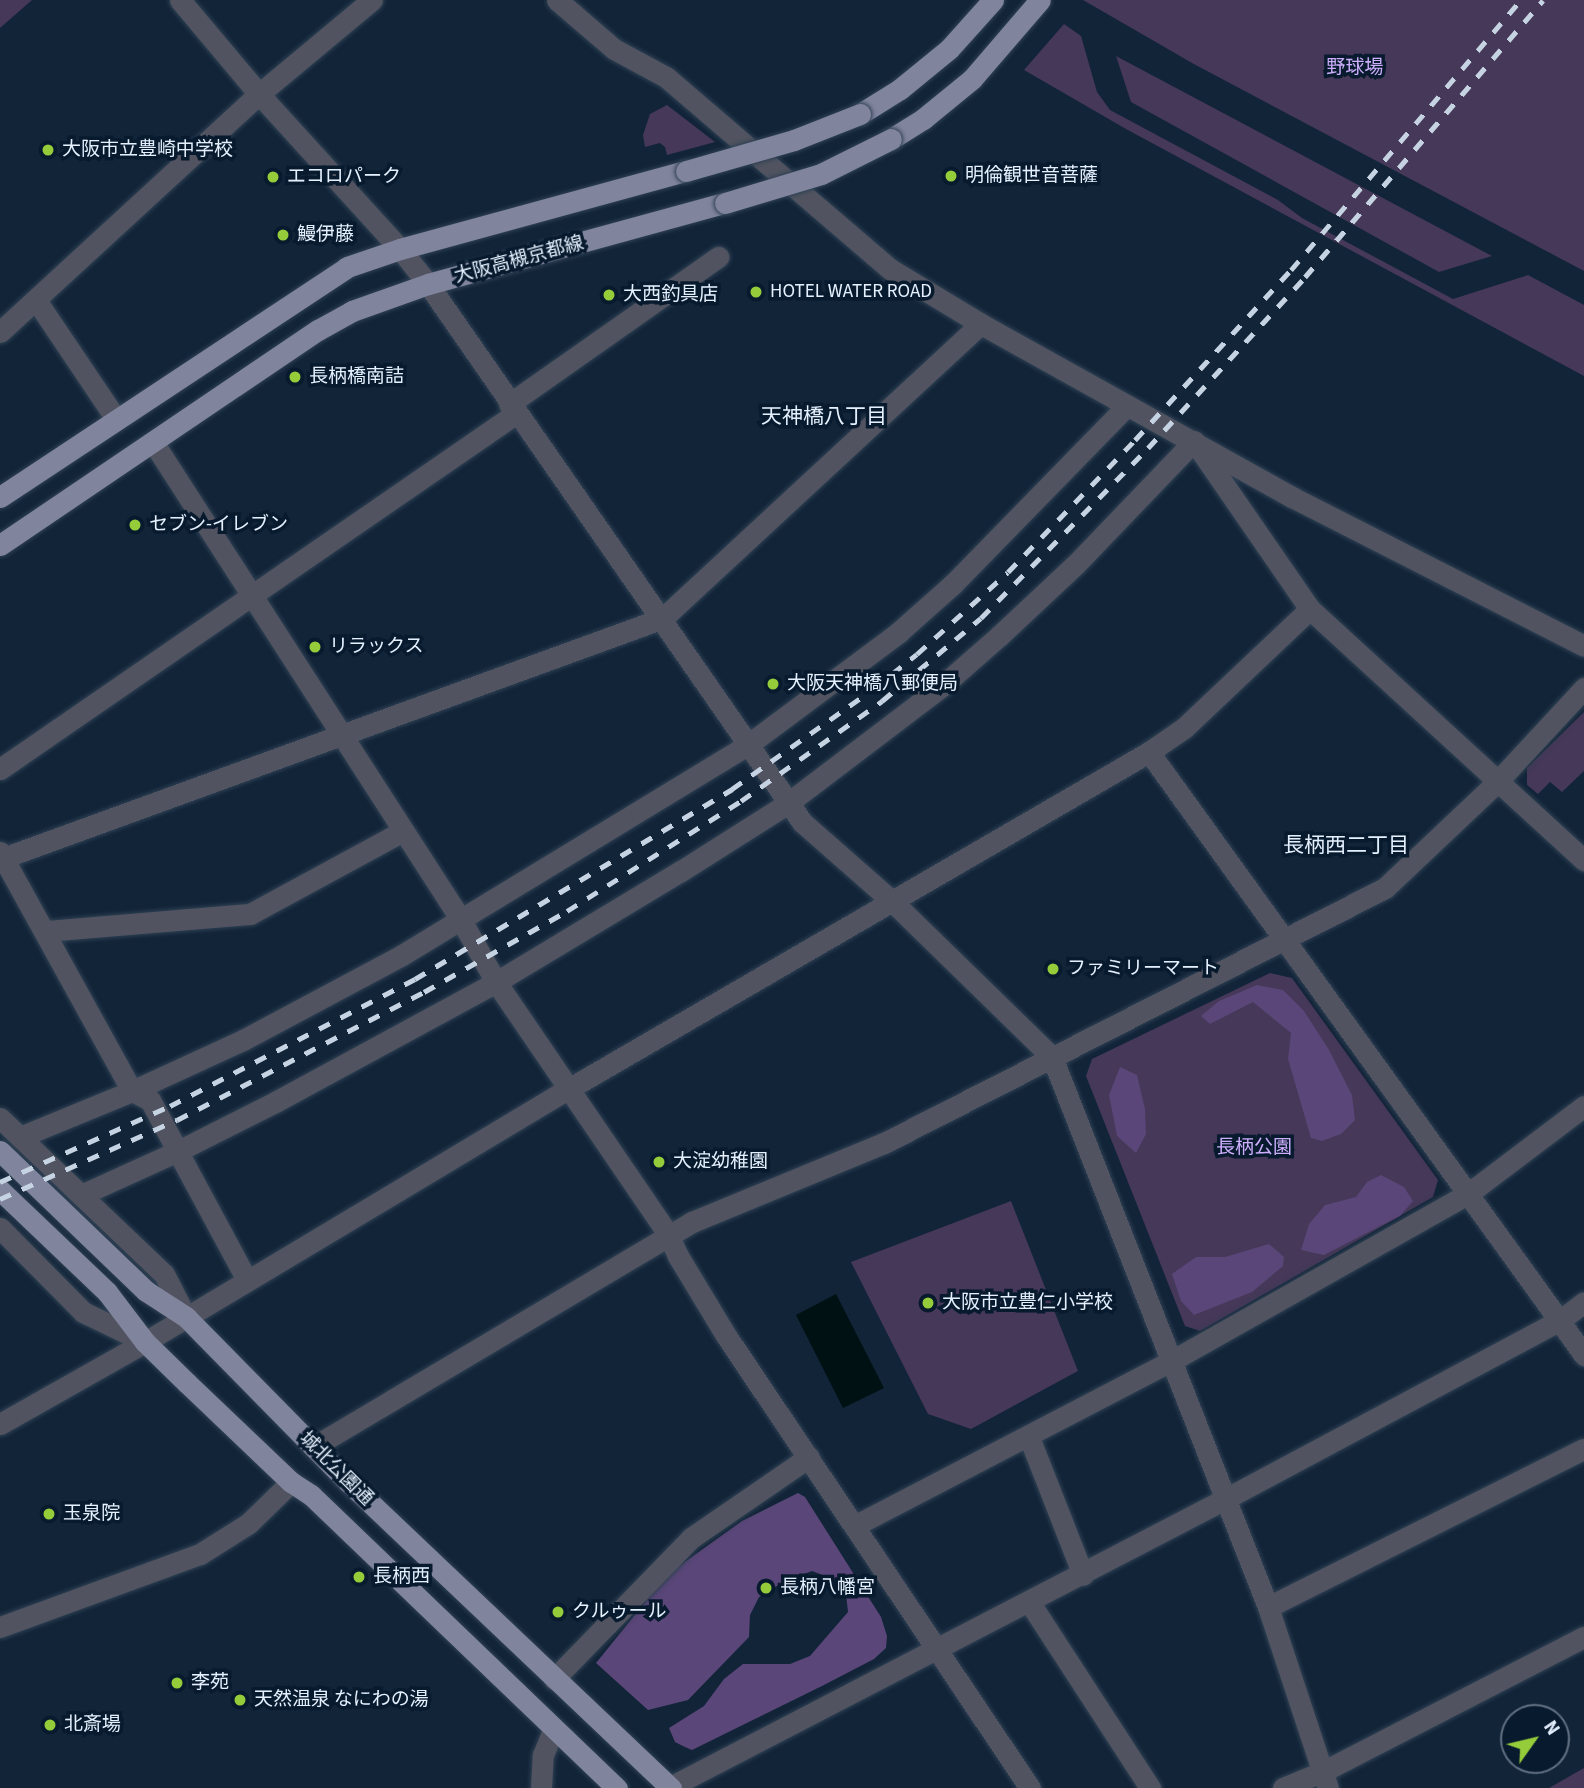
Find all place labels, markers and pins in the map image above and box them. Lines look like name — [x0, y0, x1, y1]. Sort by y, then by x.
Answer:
place label: 大阪市立豊崎中学校 — [62, 139, 233, 161]
marker: 大阪市立豊崎中学校 — [40, 142, 56, 158]
place label: 明倫観世音菩薩 — [965, 165, 1098, 187]
place label: エコロパーク — [287, 166, 401, 188]
marker: 明倫観世音菩薩 — [943, 168, 959, 184]
marker: エコロパーク — [265, 169, 281, 185]
place label: 鰻伊藤 — [297, 224, 354, 246]
marker: 鰻伊藤 — [275, 227, 291, 243]
place label: HOTEL WATER ROAD — [770, 281, 932, 303]
place label: 大西釣具店 — [623, 284, 718, 306]
marker: HOTEL WATER ROAD — [748, 284, 764, 300]
marker: 大西釣具店 — [601, 287, 617, 303]
place label: 長柄橋南詰 — [309, 366, 404, 388]
marker: 長柄橋南詰 — [287, 369, 303, 385]
place label: セブン-イレブン — [149, 514, 288, 536]
marker: セブン-イレブン — [127, 517, 143, 533]
place label: リラックス — [329, 636, 424, 658]
marker: リラックス — [307, 639, 323, 655]
place label: 大阪天神橋八郵便局 — [787, 673, 958, 695]
marker: 大阪天神橋八郵便局 — [765, 676, 781, 692]
place label: ファミリーマート — [1067, 958, 1219, 980]
marker: ファミリーマート — [1045, 961, 1061, 977]
place label: 大淀幼稚園 — [673, 1151, 768, 1173]
marker: 大淀幼稚園 — [651, 1154, 667, 1170]
place label: 大阪市立豊仁小学校 — [942, 1292, 1113, 1314]
marker: 大阪市立豊仁小学校 — [920, 1295, 936, 1311]
place label: 玉泉院 — [63, 1503, 120, 1525]
marker: 玉泉院 — [41, 1506, 57, 1522]
place label: 長柄西 — [373, 1566, 430, 1588]
marker: 長柄西 — [351, 1569, 367, 1585]
place label: 長柄八幡宮 — [780, 1577, 875, 1599]
marker: 長柄八幡宮 — [758, 1580, 774, 1596]
place label: クルゥール — [572, 1601, 667, 1623]
marker: クルゥール — [550, 1604, 566, 1620]
place label: 李苑 — [191, 1672, 229, 1694]
marker: 李苑 — [169, 1675, 185, 1691]
place label: 天然温泉 なにわの湯 — [254, 1689, 429, 1711]
marker: 天然温泉 なにわの湯 — [232, 1692, 248, 1708]
place label: 北斎場 — [64, 1714, 121, 1736]
marker: 北斎場 — [42, 1717, 58, 1733]

